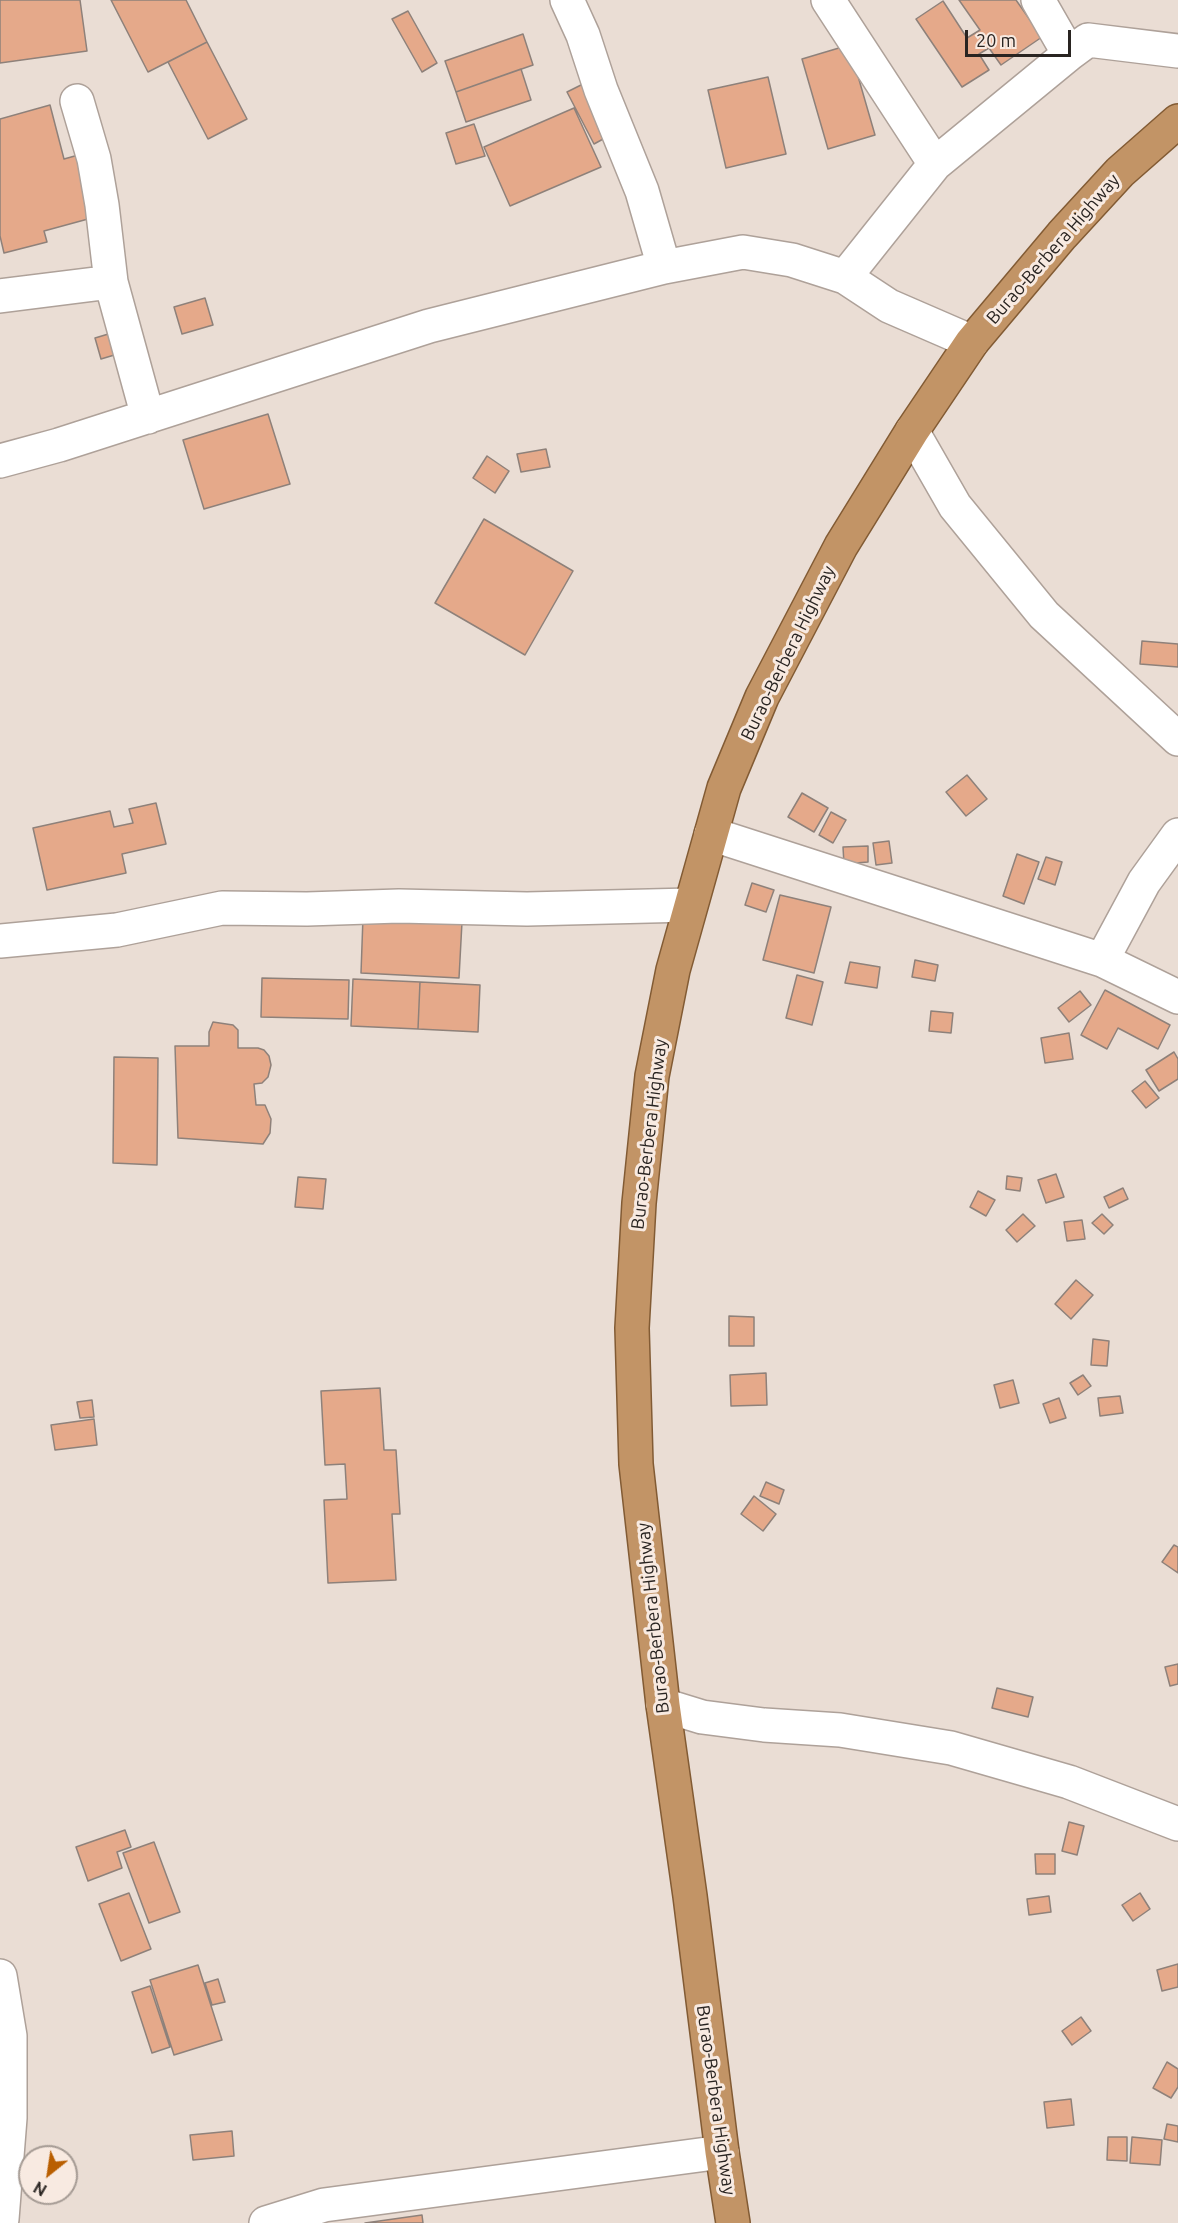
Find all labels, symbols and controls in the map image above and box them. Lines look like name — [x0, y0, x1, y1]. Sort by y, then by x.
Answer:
scale bar — [968, 18, 1074, 56]
text: 20 m — [976, 30, 1016, 50]
street label: Burao-Berbera Highway — [982, 170, 1124, 328]
street label: Burao-Berbera Highway — [736, 562, 840, 744]
street label: Burao-Berbera Highway — [627, 1038, 671, 1230]
street label: Burao-Berbera Highway — [632, 1522, 674, 1714]
street label: Burao-Berbera Highway — [692, 2004, 740, 2196]
north arrow — [18, 2145, 78, 2205]
text: N — [30, 2178, 50, 2200]

